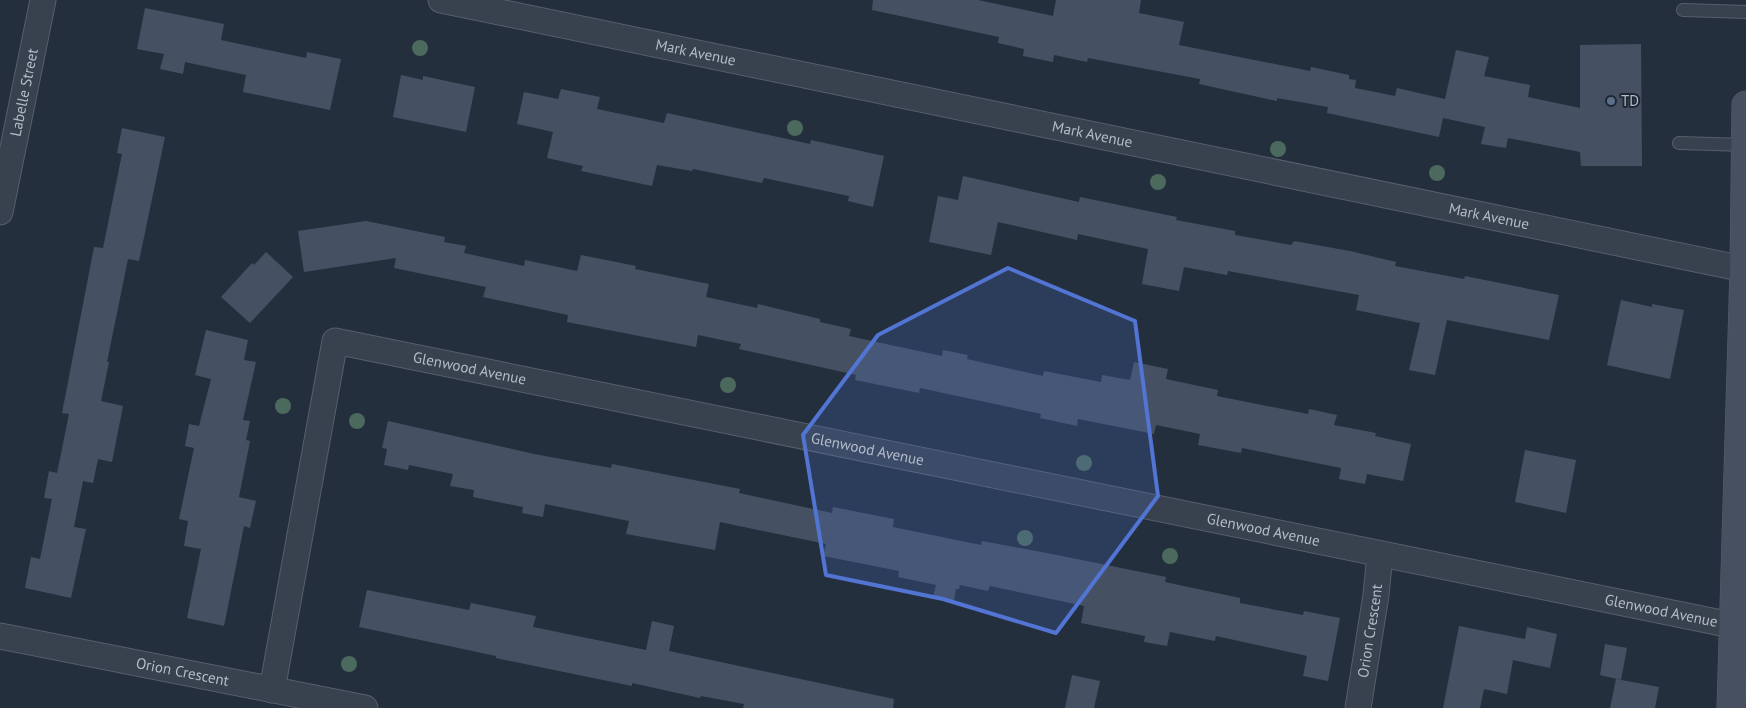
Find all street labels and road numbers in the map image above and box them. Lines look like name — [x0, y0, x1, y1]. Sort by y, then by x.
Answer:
street label: Mark Avenue — [654, 35, 738, 70]
street label: Labelle Street — [6, 47, 42, 138]
street label: Mark Avenue — [1050, 116, 1134, 152]
street label: Mark Avenue — [1447, 198, 1531, 233]
street label: Glenwood Avenue — [412, 347, 528, 389]
street label: Glenwood Avenue — [809, 428, 926, 470]
street label: Glenwood Avenue — [1205, 509, 1322, 550]
street label: Orion Crescent — [1353, 583, 1386, 679]
street label: Glenwood Avenue — [1603, 590, 1719, 631]
street label: Orion Crescent — [134, 653, 231, 690]

